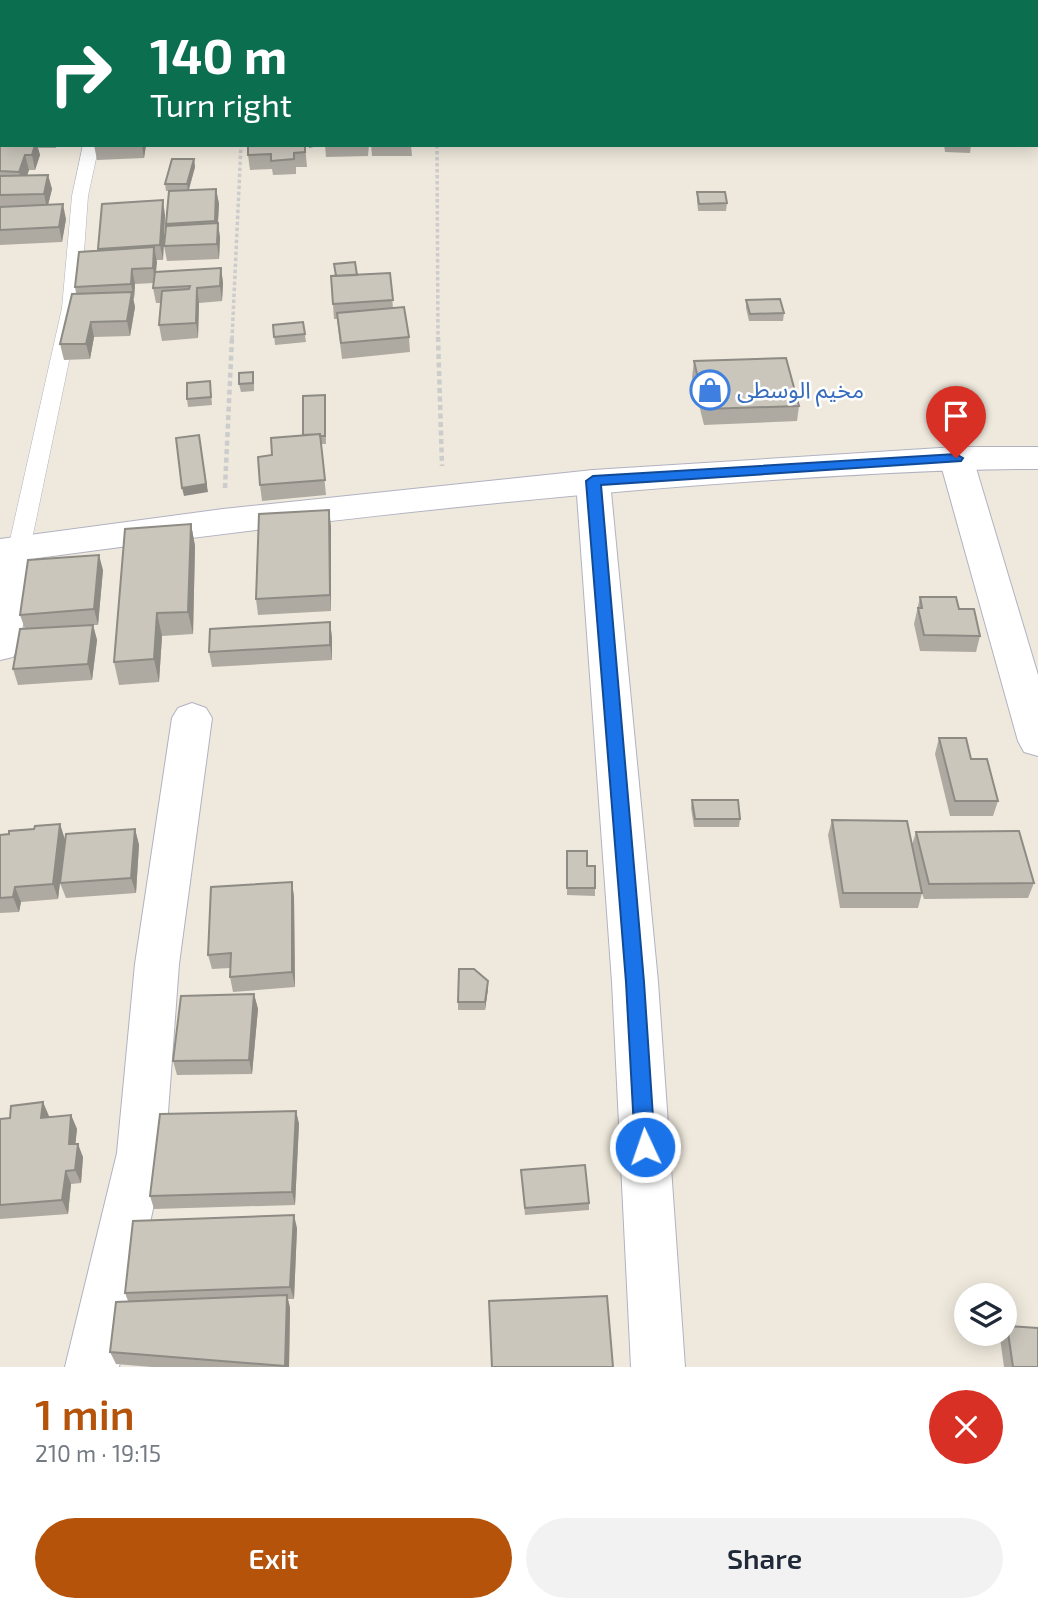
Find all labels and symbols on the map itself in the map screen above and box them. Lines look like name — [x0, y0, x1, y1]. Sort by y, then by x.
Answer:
shop icon: مخيم الوسطى — [689, 369, 731, 411]
place label: مخيم الوسطى — [737, 375, 864, 407]
pin — [926, 386, 986, 458]
position arrow — [608, 1110, 682, 1184]

